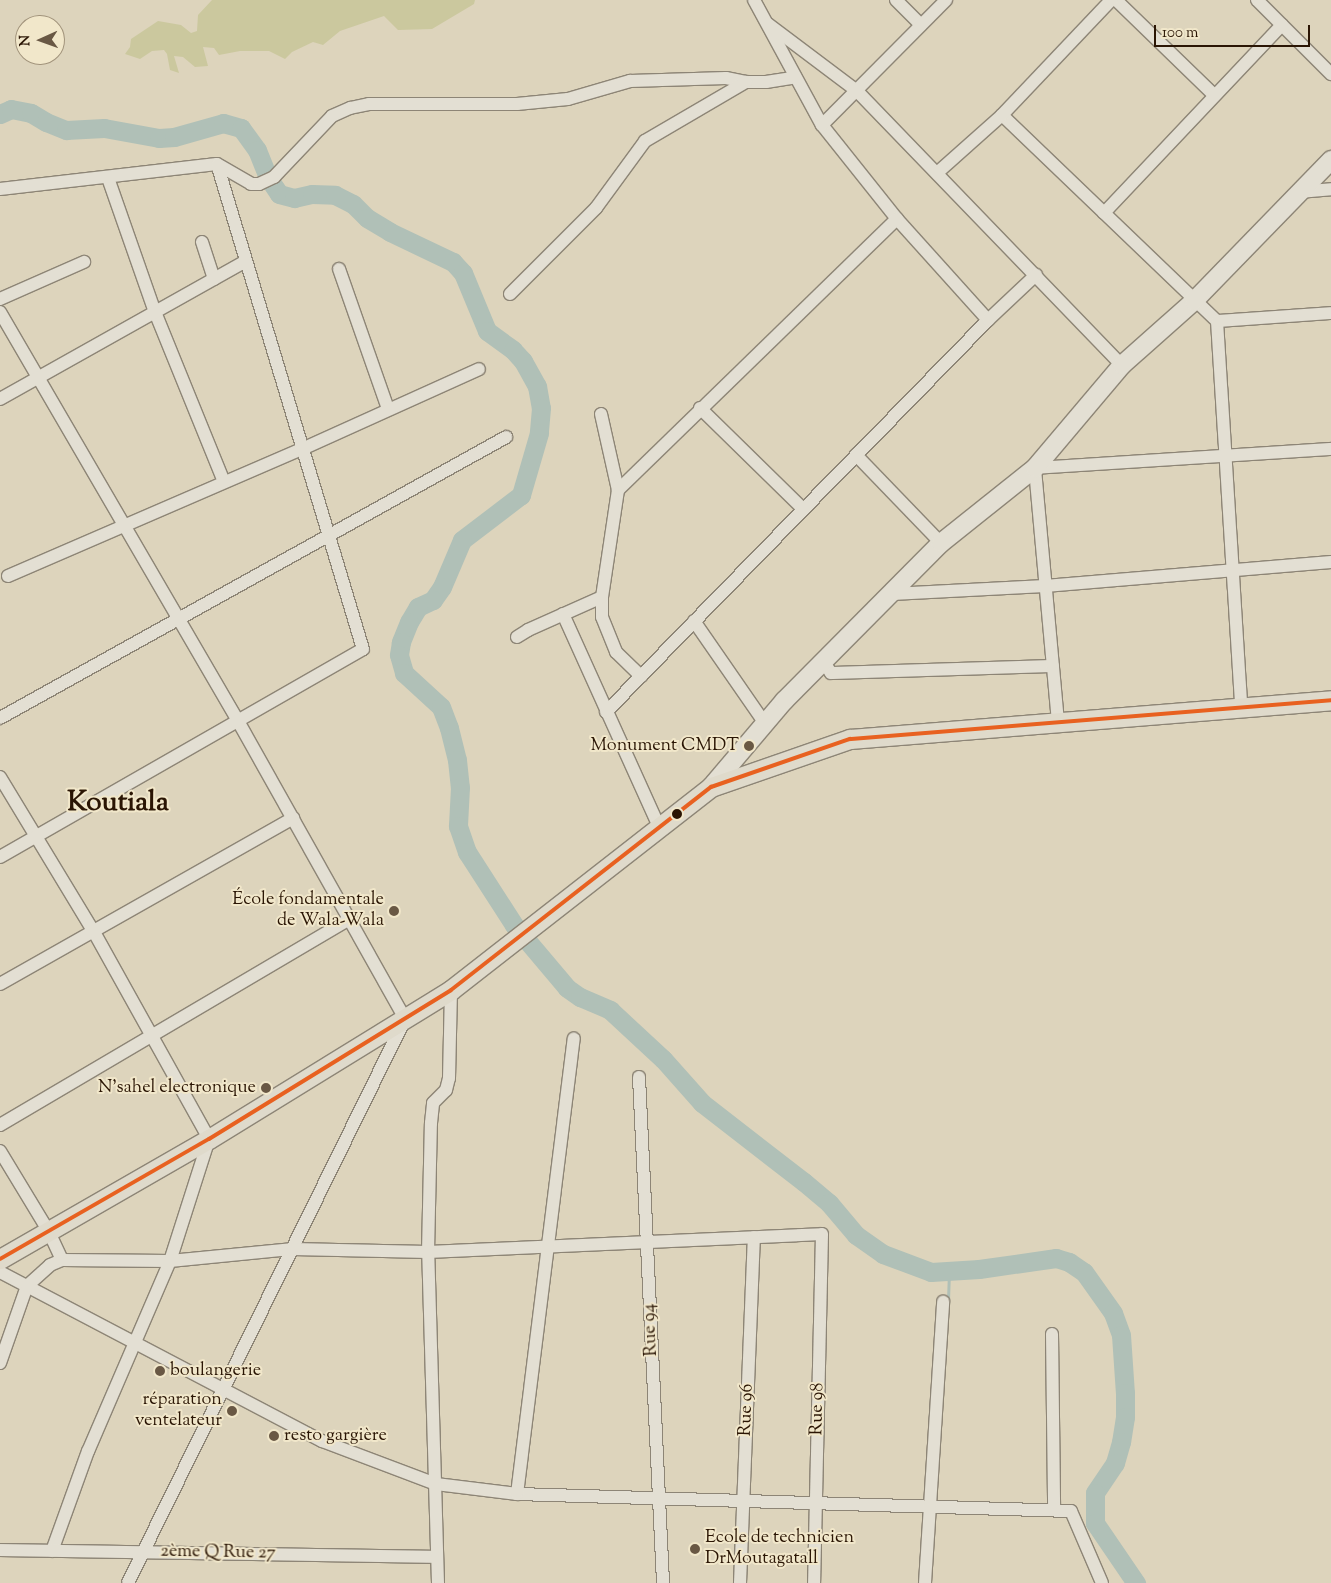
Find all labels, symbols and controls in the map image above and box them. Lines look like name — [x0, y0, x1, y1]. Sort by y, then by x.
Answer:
north arrow — [15, 15, 65, 65]
scale bar — [1156, 15, 1312, 47]
text: 100 m — [1162, 23, 1198, 44]
text: N — [16, 35, 36, 46]
place label: Monument CMDT — [591, 735, 739, 757]
marker: Monument CMDT — [743, 740, 755, 752]
district label: Koutiala — [67, 786, 169, 820]
unlabelled marker — [672, 809, 682, 819]
place label: École fondamentale de Wala-Wala — [232, 890, 384, 932]
marker: École fondamentale de Wala-Wala — [388, 905, 400, 917]
place label: N'sahel electronique — [98, 1077, 256, 1099]
marker: N'sahel electronique — [260, 1082, 272, 1094]
street label: Rue 94 — [639, 1303, 663, 1357]
place label: boulangerie — [170, 1360, 261, 1382]
marker: boulangerie — [154, 1365, 166, 1377]
street label: Rue 98 — [807, 1382, 829, 1436]
street label: Rue 96 — [735, 1383, 759, 1437]
place label: réparation ventelateur — [135, 1390, 222, 1432]
marker: réparation ventelateur — [226, 1405, 238, 1417]
place label: resto gargière — [284, 1425, 387, 1447]
marker: resto gargière — [268, 1430, 280, 1442]
place label: Ecole de technicien DrMoutagatall — [705, 1528, 854, 1570]
street label: 2ème Q Rue 27 — [160, 1541, 276, 1565]
marker: Ecole de technicien DrMoutagatall — [689, 1543, 701, 1555]

